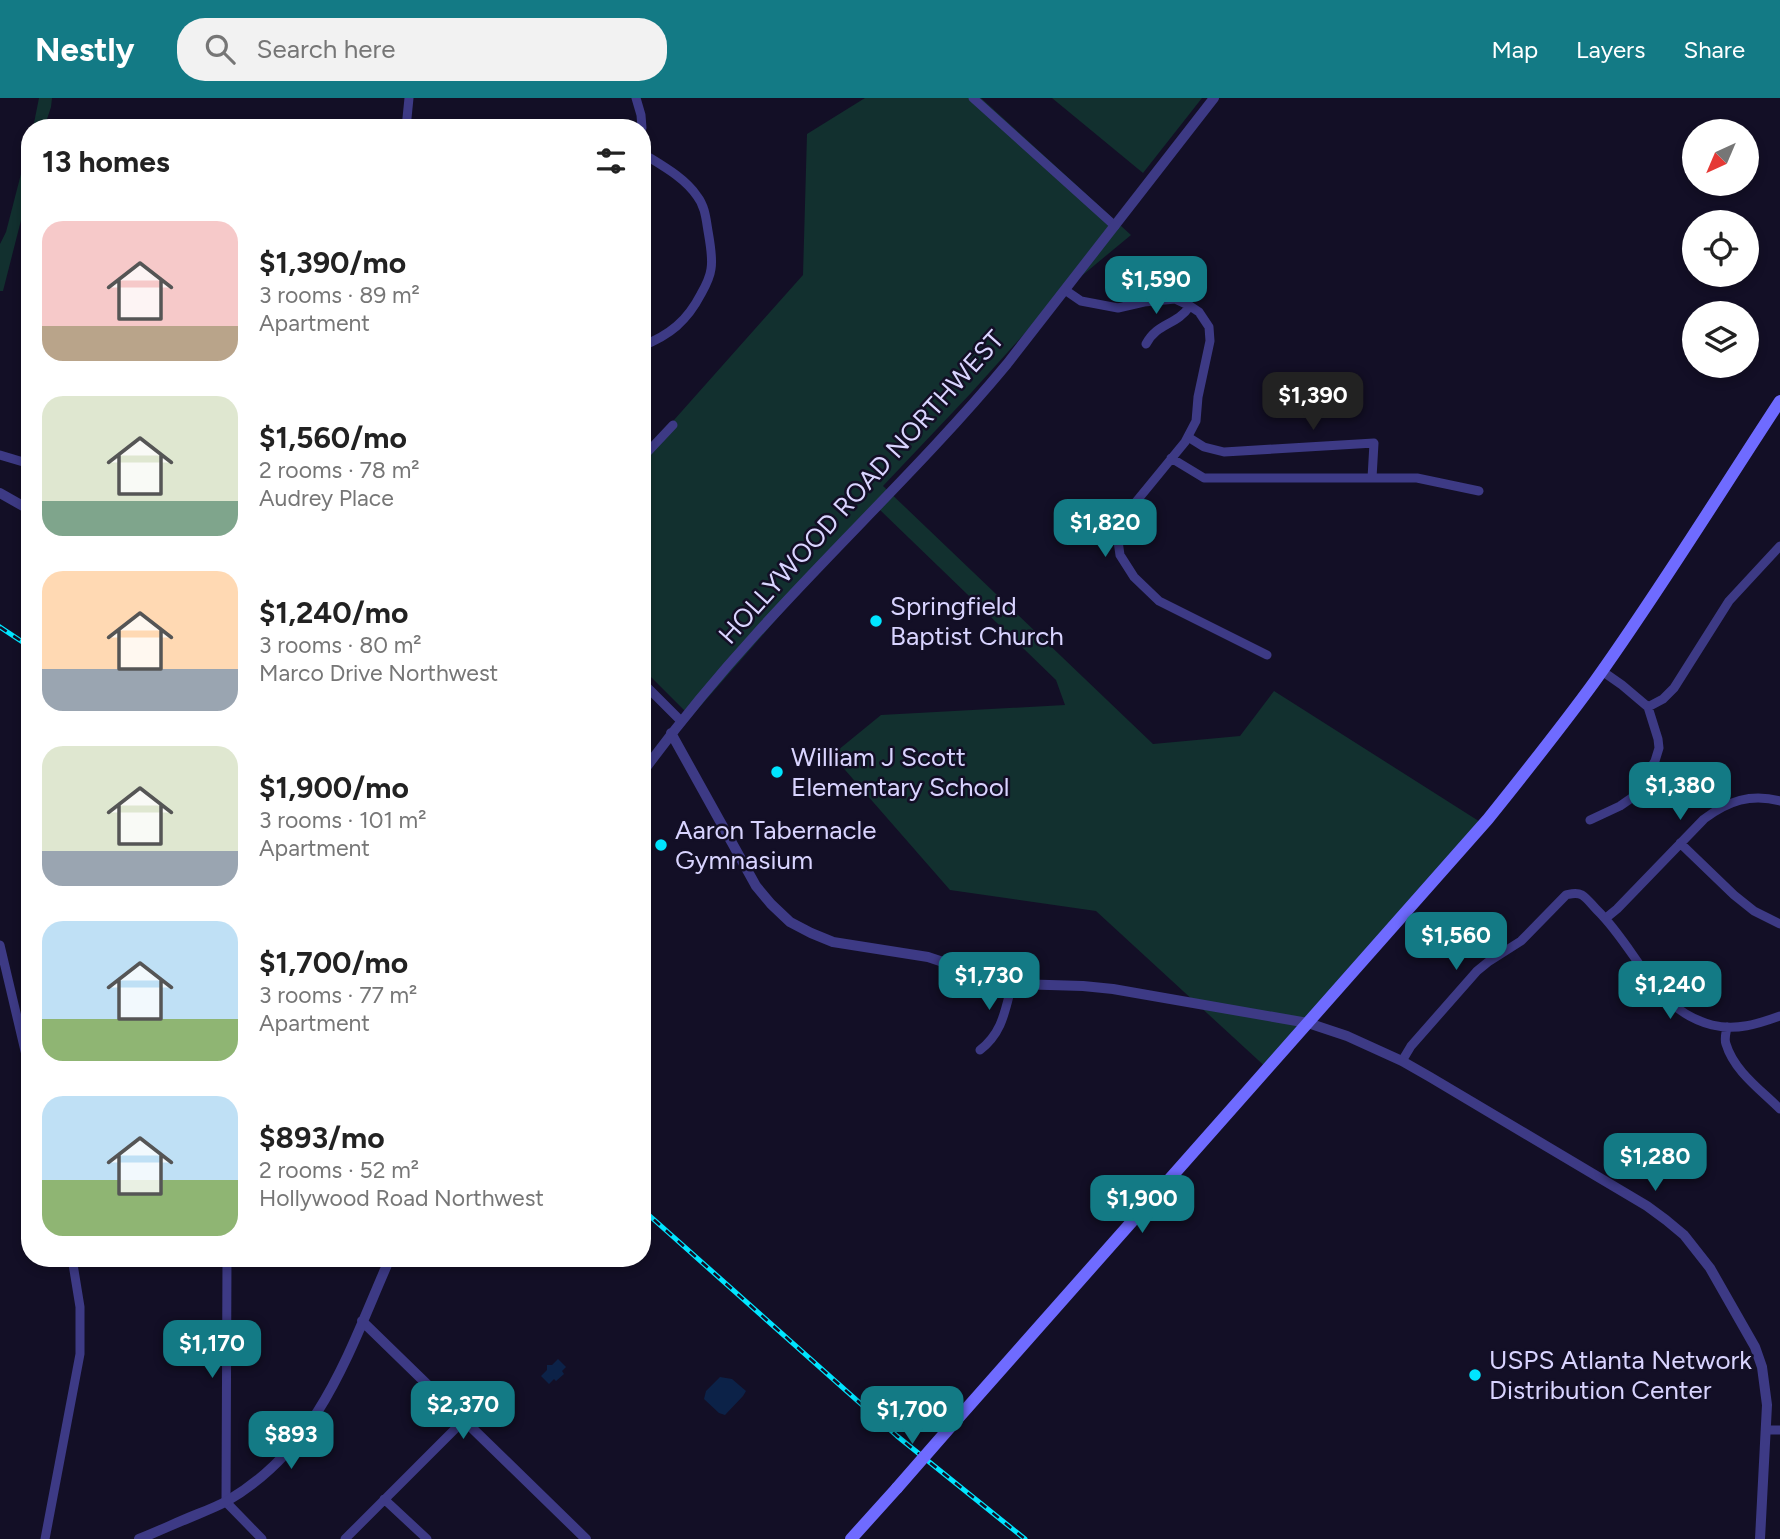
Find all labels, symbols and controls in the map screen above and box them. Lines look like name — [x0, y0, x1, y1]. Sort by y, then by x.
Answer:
search box — [177, 18, 667, 81]
text: Nestly — [35, 30, 135, 69]
icon: search — [201, 30, 239, 68]
text: Search here — [257, 33, 395, 65]
text: Map — [1491, 35, 1538, 64]
text: Layers — [1576, 35, 1645, 64]
text: Share — [1683, 35, 1745, 64]
north arrow — [1682, 119, 1759, 196]
map controls — [1682, 119, 1759, 378]
icon: filters — [592, 142, 630, 180]
text: 13 homes — [42, 143, 170, 180]
button: locate — [1682, 210, 1759, 287]
text: $1,390/mo — [259, 244, 406, 281]
icon: home — [98, 249, 182, 333]
pin: $1,590 — [1099, 256, 1213, 316]
text: $1,590 — [1121, 265, 1191, 293]
text: 3 rooms · 89 m² — [259, 281, 420, 309]
button: layers — [1682, 301, 1759, 378]
text: Apartment — [259, 309, 370, 337]
street label: HOLLYWOOD ROAD NORTHWEST — [712, 323, 1011, 650]
pin: $1,390 — [1256, 372, 1370, 432]
text: $1,390 — [1278, 381, 1348, 409]
text: $1,560/mo — [259, 419, 407, 456]
icon: home — [98, 424, 182, 508]
text: 2 rooms · 78 m² — [259, 456, 420, 484]
text: Audrey Place — [259, 484, 394, 512]
pin: $1,820 — [1048, 500, 1162, 559]
text: $1,820 — [1070, 508, 1140, 536]
place label: Springfield Baptist Church — [890, 590, 1064, 652]
text: $1,240/mo — [259, 594, 408, 631]
icon: home — [98, 599, 182, 683]
marker: Springfield Baptist Church — [868, 613, 884, 629]
text: 3 rooms · 80 m² — [259, 631, 422, 659]
text: Marco Drive Northwest — [259, 659, 498, 687]
place label: William J Scott Elementary School — [791, 741, 1009, 803]
pin: $1,380 — [1623, 762, 1737, 822]
marker: William J Scott Elementary School — [769, 764, 785, 780]
text: $1,900/mo — [259, 769, 409, 806]
text: $1,380 — [1645, 771, 1715, 799]
icon: home — [98, 774, 182, 858]
text: 3 rooms · 101 m² — [259, 806, 426, 834]
place label: Aaron Tabernacle Gymnasium — [675, 814, 876, 876]
text: Apartment — [259, 834, 370, 862]
marker: Aaron Tabernacle Gymnasium — [653, 837, 669, 853]
pin: $1,560 — [1399, 912, 1513, 972]
text: $1,560 — [1421, 921, 1491, 949]
text: $1,700/mo — [259, 944, 408, 981]
icon: home — [98, 949, 182, 1033]
pin: $1,730 — [932, 953, 1046, 1012]
text: $1,730 — [955, 961, 1023, 989]
pin: $1,240 — [1613, 962, 1727, 1021]
text: $1,240 — [1634, 970, 1706, 998]
text: 3 rooms · 77 m² — [259, 981, 417, 1009]
text: Apartment — [259, 1009, 370, 1037]
text: $893/mo — [259, 1119, 385, 1156]
icon: home — [98, 1124, 182, 1208]
pin: $1,280 — [1598, 1134, 1712, 1193]
text: $1,280 — [1620, 1142, 1690, 1170]
text: 2 rooms · 52 m² — [259, 1156, 419, 1184]
pin: $1,900 — [1085, 1176, 1199, 1235]
text: Hollywood Road Northwest — [259, 1184, 544, 1212]
text: $1,900 — [1106, 1184, 1178, 1212]
pin: $1,170 — [155, 1320, 269, 1380]
text: $1,170 — [179, 1329, 245, 1357]
place label: USPS Atlanta Network Distribution Center — [1489, 1344, 1752, 1406]
marker: USPS Atlanta Network Distribution Center — [1467, 1367, 1483, 1383]
pin: $2,370 — [406, 1382, 520, 1441]
pin: $1,700 — [855, 1386, 969, 1446]
text: $2,370 — [427, 1390, 499, 1418]
text: $1,700 — [877, 1395, 947, 1423]
pin: $893 — [250, 1412, 332, 1471]
text: $893 — [265, 1420, 317, 1448]

